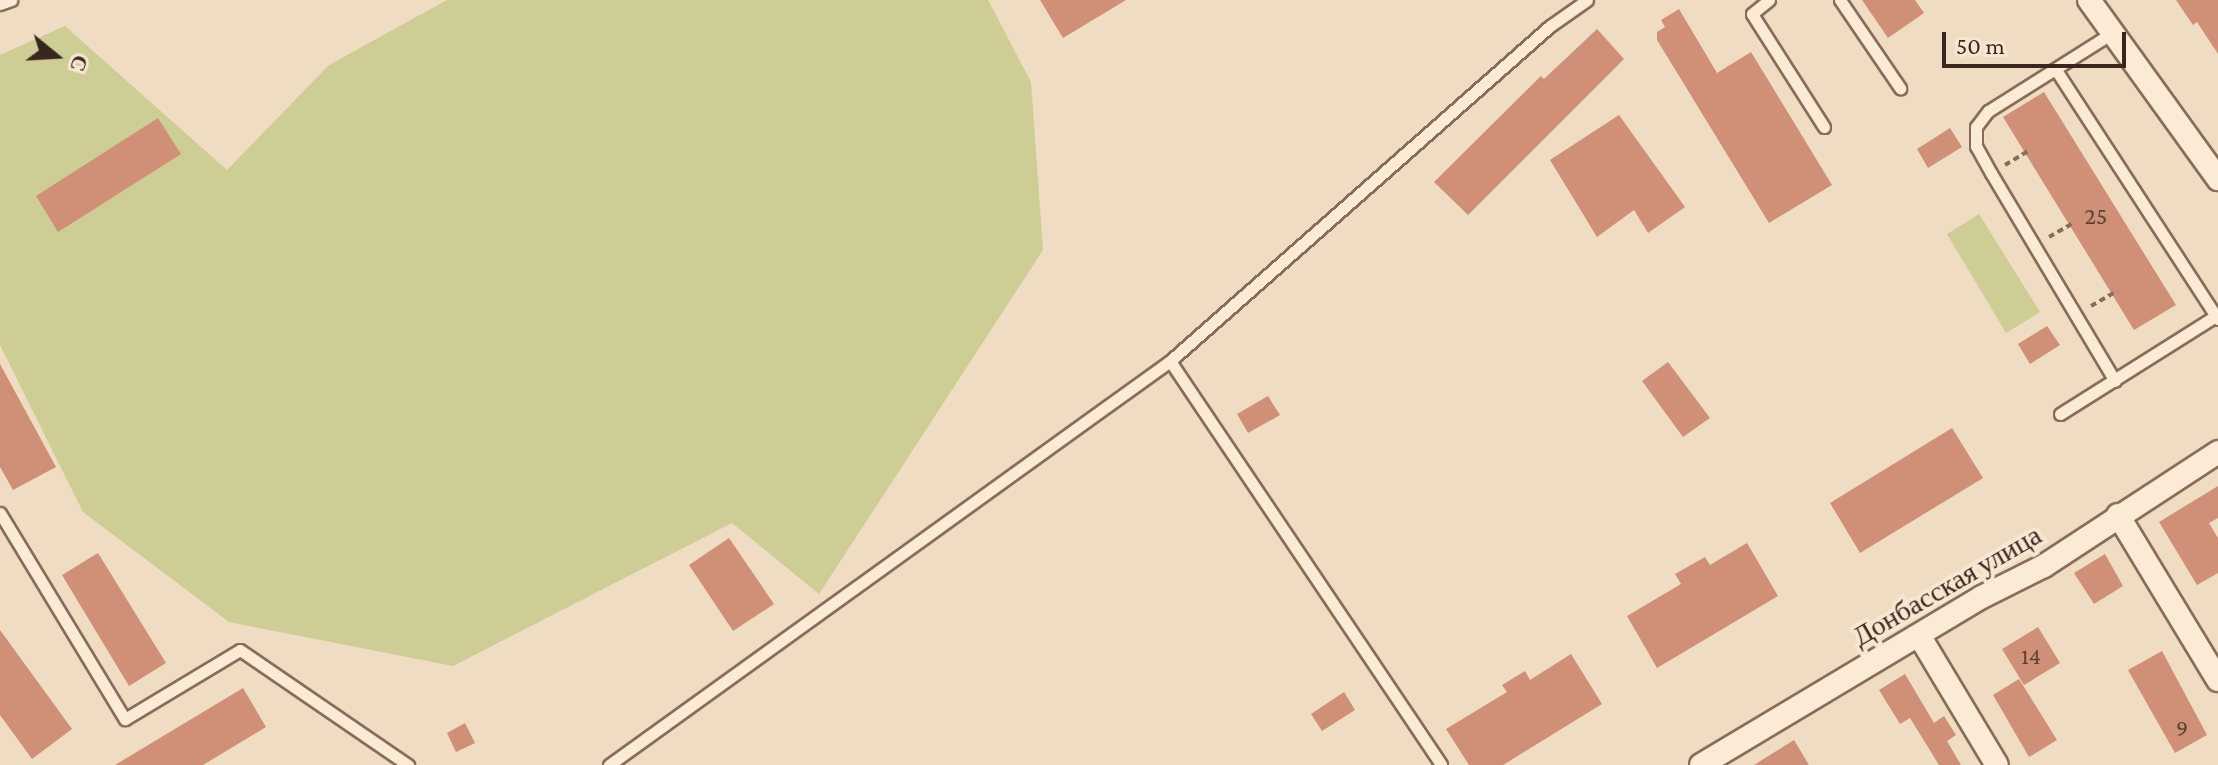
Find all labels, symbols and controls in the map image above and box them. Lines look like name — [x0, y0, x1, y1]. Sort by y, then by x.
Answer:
north arrow — [16, 16, 96, 96]
scale bar — [1946, 16, 2130, 66]
text: 50 m — [1956, 32, 2005, 59]
text: С — [65, 52, 94, 75]
house number: 25 — [2085, 202, 2107, 230]
street label: Донбасская улица — [1847, 518, 2047, 654]
house number: 14 — [2021, 642, 2041, 670]
house number: 9 — [2176, 714, 2188, 742]

